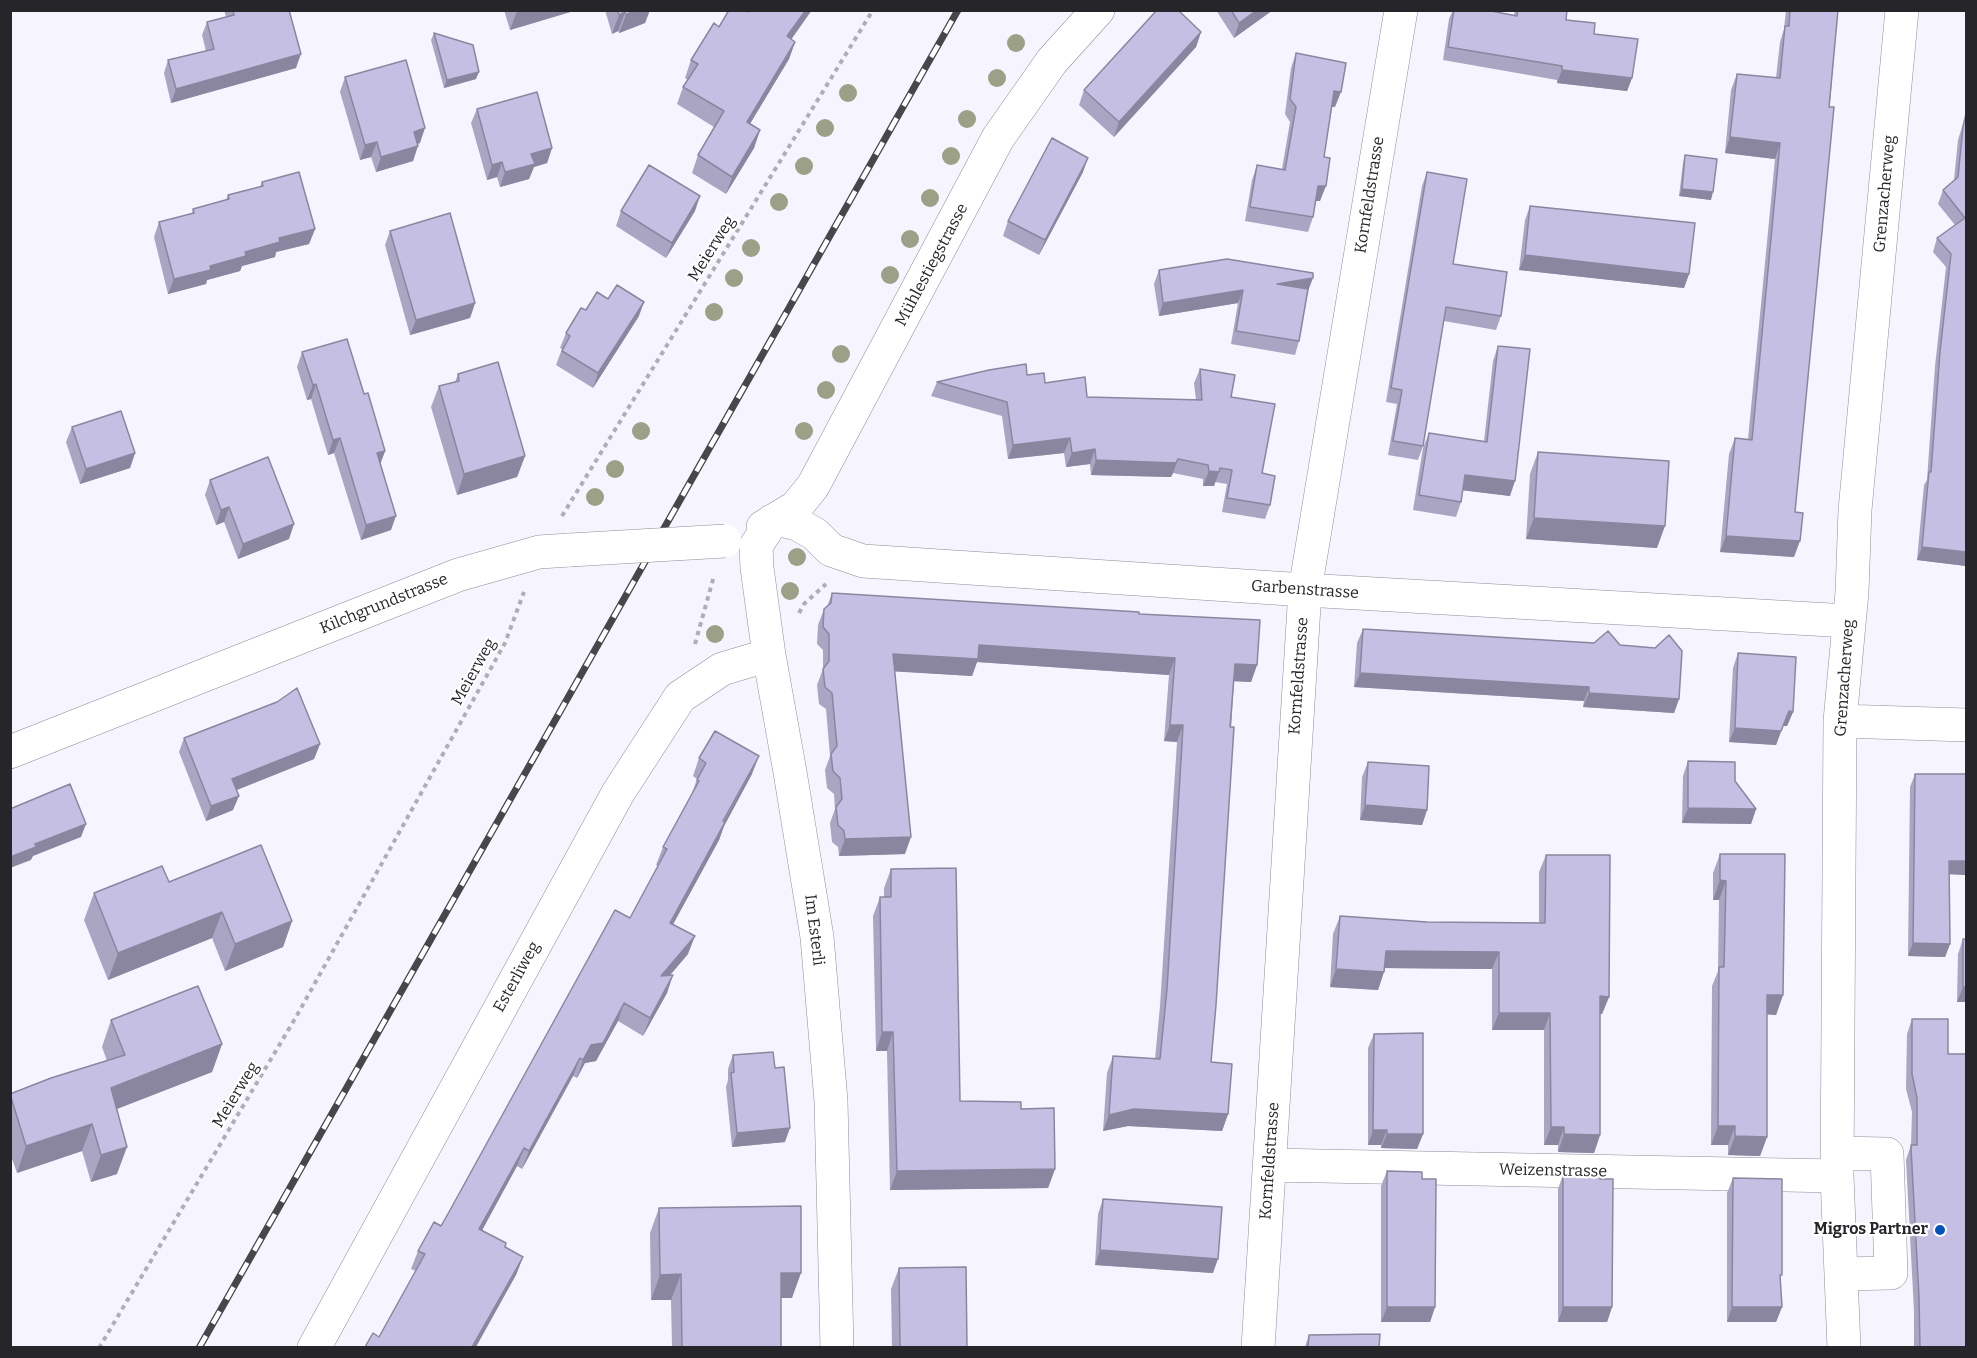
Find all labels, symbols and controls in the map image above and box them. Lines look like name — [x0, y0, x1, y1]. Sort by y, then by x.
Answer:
street label: Grenzacherweg — [1870, 134, 1900, 254]
street label: Kornfeldstrasse — [1351, 135, 1389, 255]
street label: Mühlestiegstrasse — [892, 200, 972, 330]
street label: Meierweg — [684, 213, 740, 285]
street label: Kilchgrundstrasse — [317, 570, 451, 638]
street label: Garbenstrasse — [1250, 577, 1360, 603]
street label: Kornfeldstrasse — [1285, 617, 1313, 735]
street label: Grenzacherweg — [1831, 619, 1859, 737]
street label: Meierweg — [448, 635, 500, 709]
street label: Im Esterli — [800, 893, 828, 967]
street label: Esterliweg — [490, 938, 544, 1016]
street label: Meierweg — [209, 1058, 263, 1132]
street label: Kornfeldstrasse — [1256, 1102, 1284, 1220]
street label: Weizenstrasse — [1499, 1160, 1607, 1182]
place label: Migros Partner — [1814, 1220, 1928, 1240]
marker: Migros Partner — [1933, 1223, 1947, 1237]

